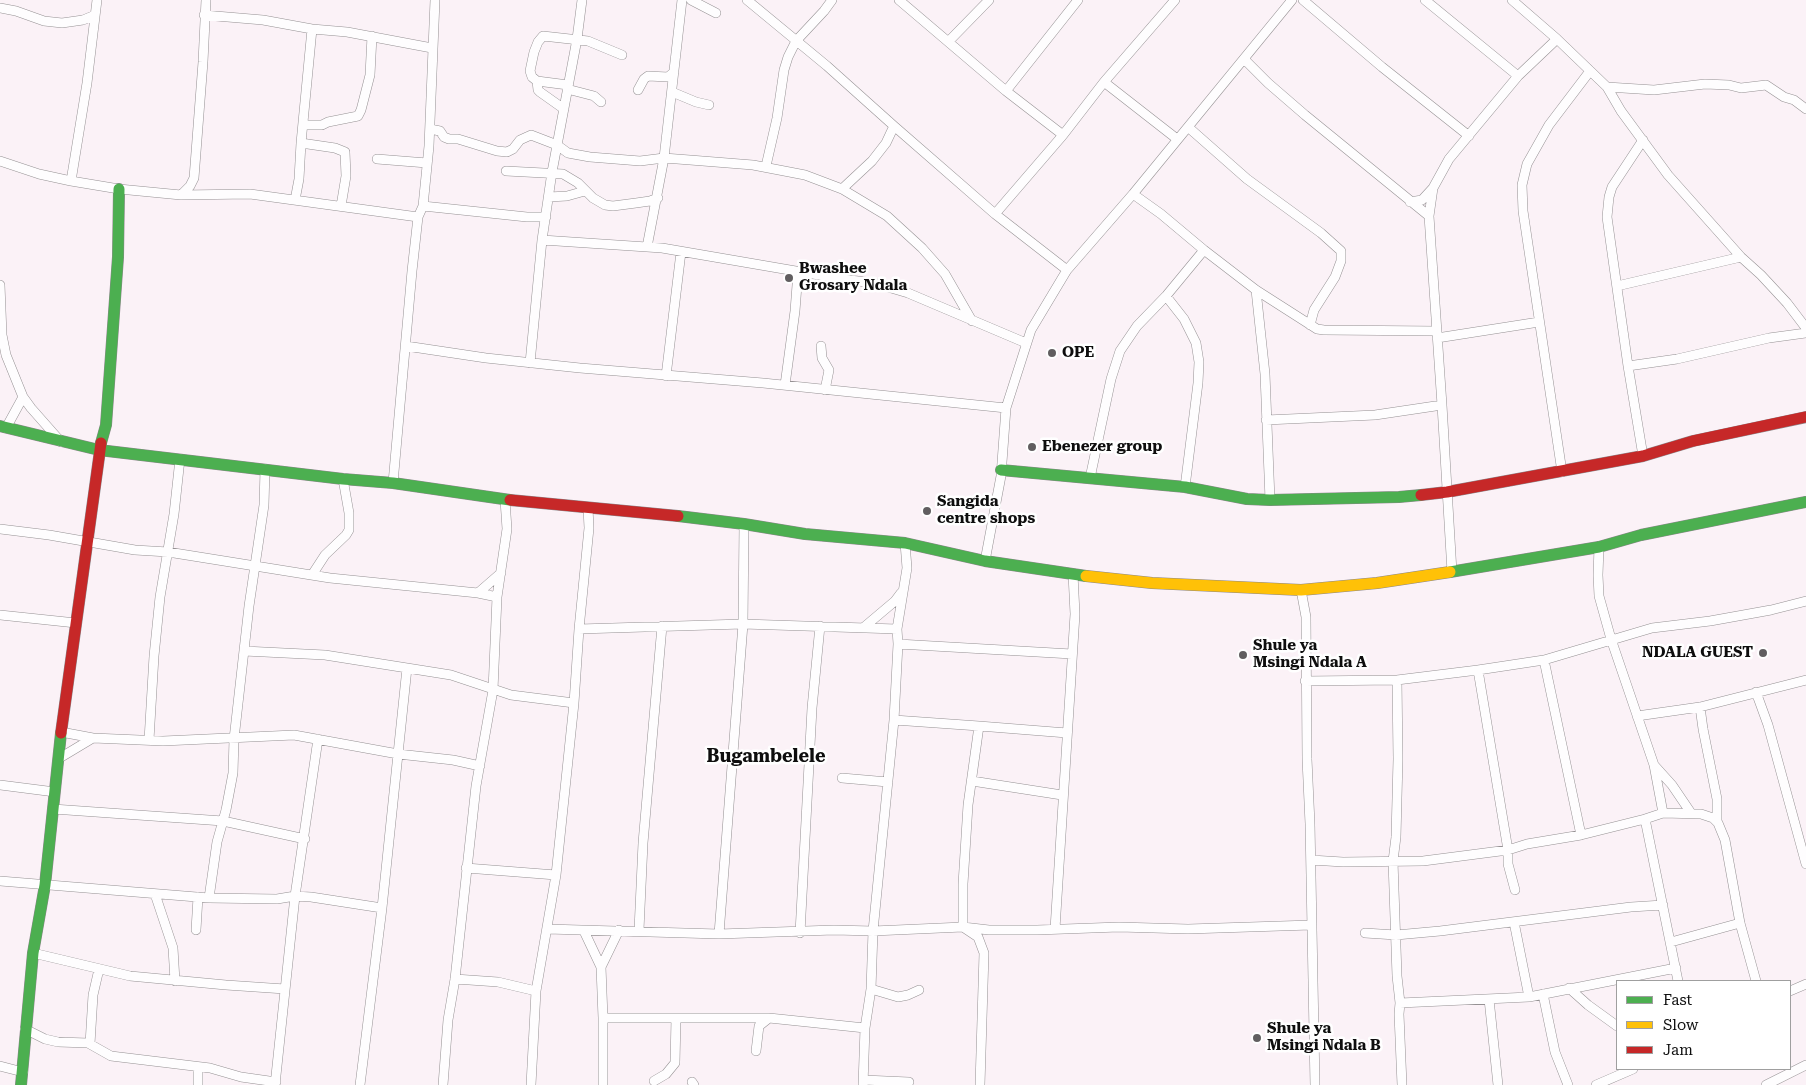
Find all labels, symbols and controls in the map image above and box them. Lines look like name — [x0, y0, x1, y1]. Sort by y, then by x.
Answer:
place label: Bwashee Grosary Ndala — [799, 260, 907, 295]
marker: Bwashee Grosary Ndala — [783, 272, 795, 284]
place label: OPE — [1062, 344, 1094, 362]
marker: OPE — [1046, 347, 1058, 359]
place label: Ebenezer group — [1042, 438, 1162, 456]
marker: Ebenezer group — [1026, 441, 1038, 453]
place label: Sangida centre shops — [937, 493, 1035, 528]
marker: Sangida centre shops — [921, 505, 933, 517]
place label: Shule ya Msingi Ndala A — [1253, 637, 1367, 672]
place label: NDALA GUEST — [1642, 644, 1753, 662]
marker: NDALA GUEST — [1757, 647, 1769, 659]
marker: Shule ya Msingi Ndala A — [1237, 649, 1249, 661]
district label: Bugambelele — [707, 746, 825, 768]
legend — [1616, 980, 1791, 1070]
text: Fast — [1663, 991, 1692, 1009]
text: Slow — [1663, 1016, 1698, 1034]
place label: Shule ya Msingi Ndala B — [1267, 1020, 1381, 1055]
marker: Shule ya Msingi Ndala B — [1251, 1032, 1263, 1044]
text: Jam — [1663, 1041, 1693, 1059]

